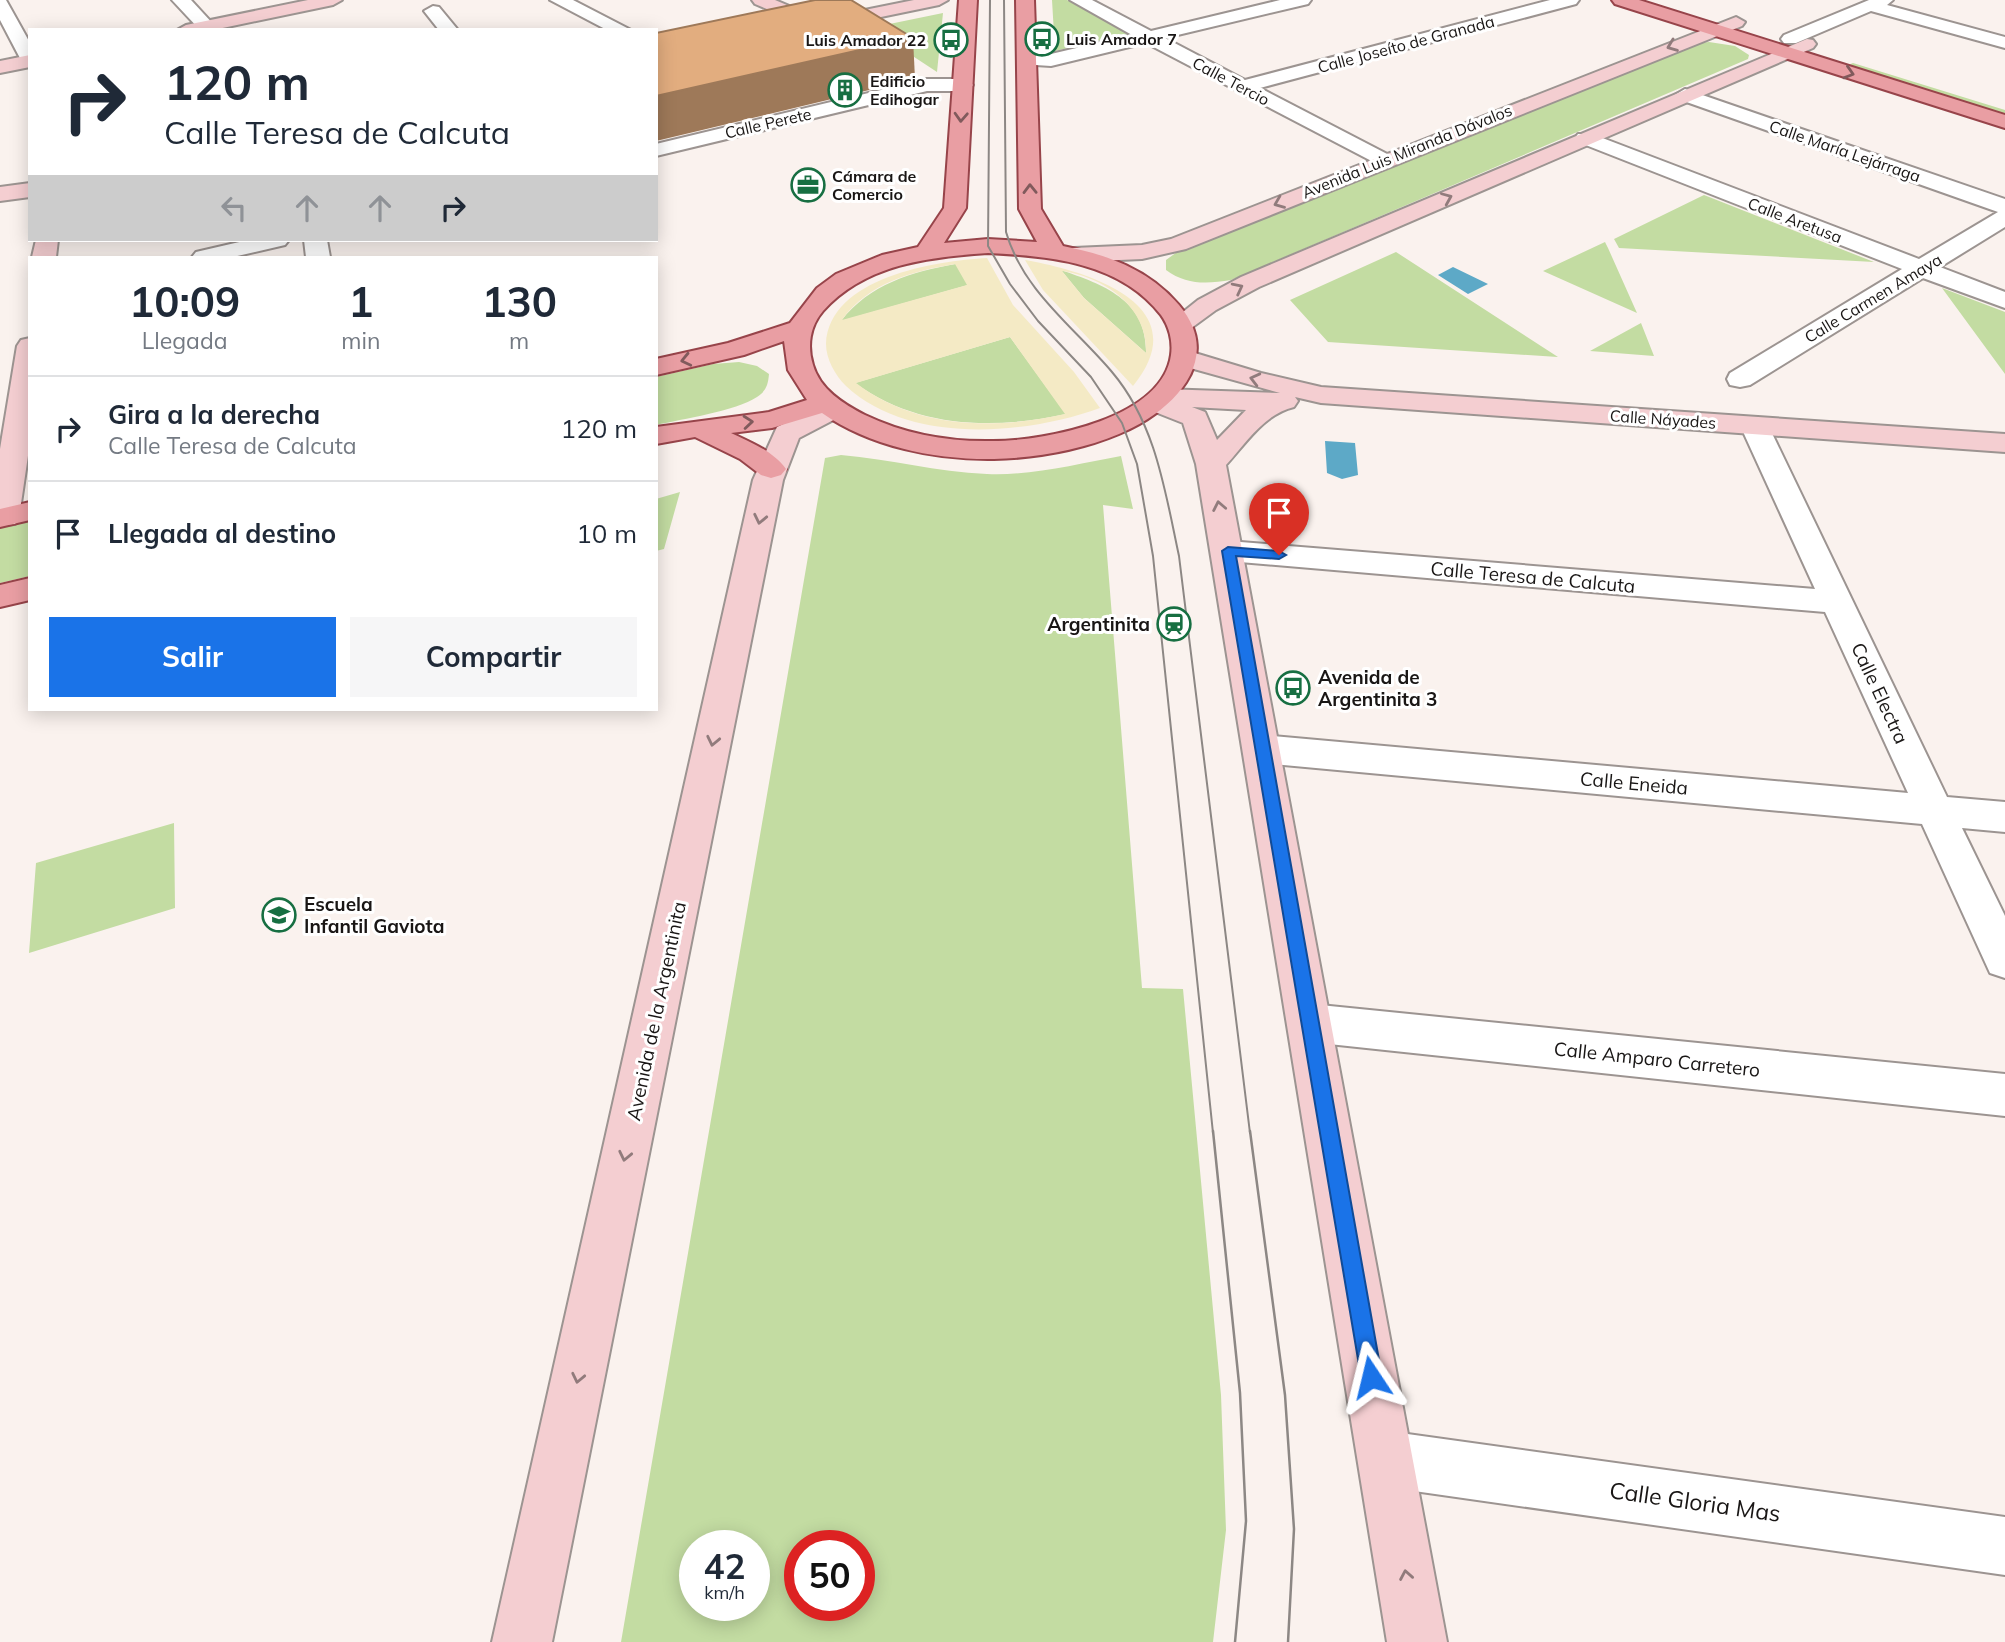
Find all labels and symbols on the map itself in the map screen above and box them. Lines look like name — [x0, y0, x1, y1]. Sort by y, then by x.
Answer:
street label: Calle Joseíto de Granada — [1315, 11, 1497, 77]
bus stop icon: Luis Amador 7 — [1023, 20, 1061, 58]
bus stop icon: Luis Amador 22 — [932, 21, 970, 59]
place label: Luis Amador 7 — [1066, 29, 1177, 49]
place label: Luis Amador 22 — [806, 30, 926, 50]
one-way arrow — [1666, 37, 1678, 51]
street label: Calle Tercio — [1189, 52, 1273, 110]
one-way arrow — [1842, 65, 1854, 80]
building icon: Edificio Edihogar — [826, 71, 864, 109]
place label: Edificio Edihogar — [870, 71, 940, 109]
street label: Avenida Luis Miranda Dávalos — [1299, 100, 1515, 202]
street label: Calle Perete — [723, 103, 813, 143]
one-way arrow — [953, 112, 968, 123]
street label: Calle María Lejárraga — [1767, 116, 1923, 186]
office icon: Cámara de Comercio — [789, 166, 827, 204]
place label: Cámara de Comercio — [832, 166, 917, 204]
one-way arrow — [1022, 183, 1037, 194]
one-way arrow — [1440, 192, 1452, 206]
street label: Calle Aretusa — [1745, 193, 1845, 247]
one-way arrow — [1273, 195, 1286, 209]
street label: Calle Carmen Amaya — [1801, 249, 1945, 347]
one-way arrow — [1231, 283, 1244, 297]
one-way arrow — [680, 352, 692, 367]
one-way arrow — [1249, 373, 1261, 387]
street label: Calle Náyades — [1609, 405, 1717, 433]
one-way arrow — [743, 415, 754, 430]
pin — [1249, 483, 1309, 555]
one-way arrow — [1212, 500, 1227, 512]
one-way arrow — [753, 513, 768, 525]
street label: Calle Teresa de Calcuta — [1430, 556, 1636, 598]
station icon: Argentinita — [1155, 605, 1193, 643]
place label: Argentinita — [1047, 612, 1150, 636]
street label: Calle Electra — [1846, 639, 1914, 747]
place label: Avenida de Argentinita 3 — [1318, 665, 1437, 711]
bus stop icon: Avenida de Argentinita 3 — [1274, 669, 1312, 707]
one-way arrow — [706, 735, 721, 747]
street label: Calle Eneida — [1579, 766, 1689, 800]
place label: Escuela Infantil Gaviota — [304, 892, 445, 938]
school or university icon: Escuela Infantil Gaviota — [260, 896, 298, 934]
street label: Avenida de la Argentinita — [621, 899, 691, 1123]
street label: Calle Amparo Carretero — [1553, 1036, 1761, 1082]
one-way arrow — [618, 1150, 633, 1162]
position arrow — [1334, 1340, 1408, 1414]
one-way arrow — [571, 1372, 586, 1384]
street label: Calle Gloria Mas — [1608, 1475, 1783, 1528]
speed limit sign: 50 — [784, 1530, 875, 1621]
one-way arrow — [1399, 1569, 1414, 1581]

